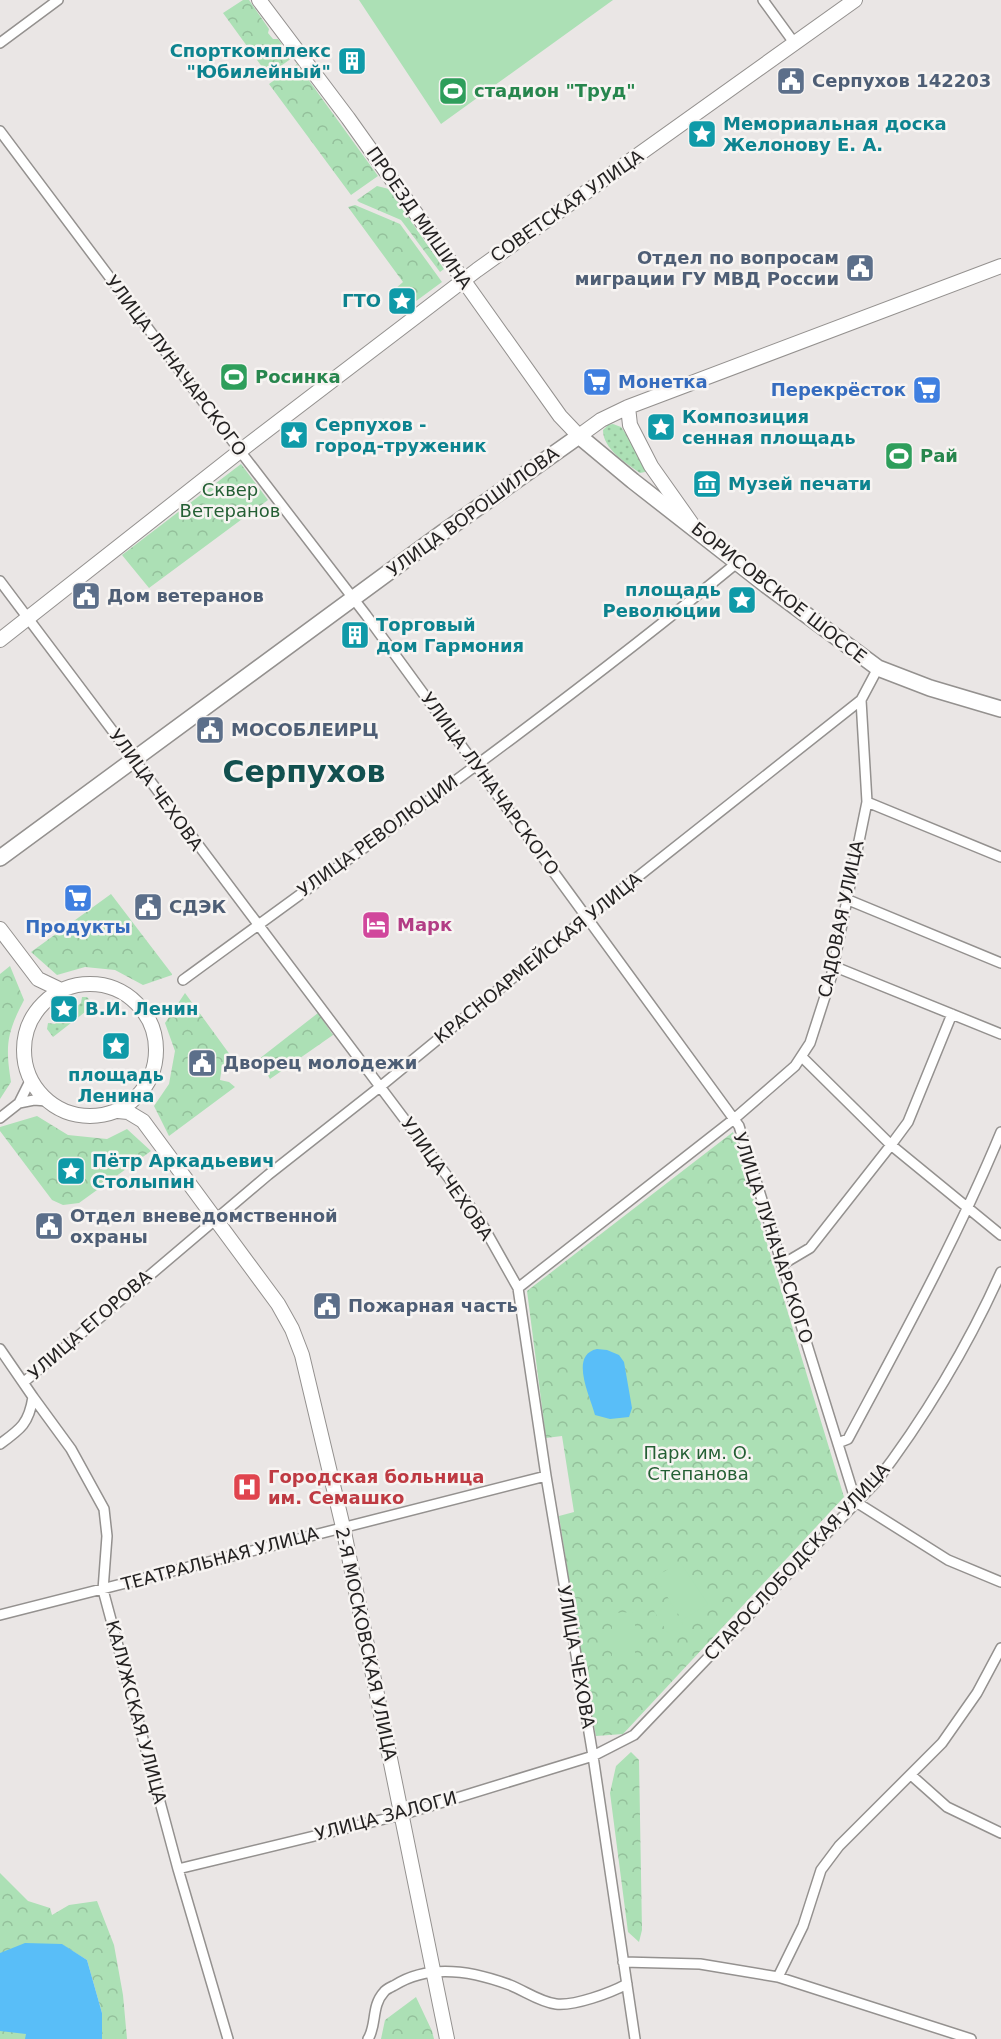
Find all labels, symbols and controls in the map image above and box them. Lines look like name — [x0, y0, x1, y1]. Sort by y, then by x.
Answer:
place label: Спорткомплекс "Юбилейный" — [170, 40, 331, 82]
building icon: Спорткомплекс "Юбилейный" — [336, 45, 368, 77]
public building icon: Серпухов 142203 — [775, 65, 807, 97]
place label: Серпухов 142203 — [812, 70, 991, 91]
sports icon: стадион "Труд" — [437, 75, 469, 107]
place label: стадион "Труд" — [474, 80, 636, 101]
place label: Мемориальная доска Желонову Е. А. — [723, 113, 947, 155]
place icon: Мемориальная доска Желонову Е. А. — [686, 118, 718, 150]
street label: ПРОЕЗД МИШИНА — [362, 143, 477, 293]
street label: СОВЕТСКАЯ УЛИЦА — [486, 145, 648, 266]
place label: Отдел по вопросам миграции ГУ МВД России — [575, 247, 839, 289]
public building icon: Отдел по вопросам миграции ГУ МВД России — [844, 252, 876, 284]
street label: УЛИЦА ЛУНАЧАРСКОГО — [102, 271, 251, 460]
place icon: ГТО — [386, 285, 418, 317]
place label: ГТО — [342, 290, 381, 311]
sports icon: Росинка — [218, 361, 250, 393]
place label: Росинка — [255, 366, 341, 387]
supermarket icon: Монетка — [581, 366, 613, 398]
place label: Монетка — [618, 371, 708, 392]
supermarket icon: Перекрёсток — [911, 374, 943, 406]
place label: Перекрёсток — [771, 379, 906, 400]
place label: Композиция сенная площадь — [682, 406, 856, 448]
place icon: Композиция сенная площадь — [645, 411, 677, 443]
place label: Серпухов - город-труженик — [315, 414, 486, 456]
place icon: Серпухов - город-труженик — [278, 419, 310, 451]
sports icon: Рай — [883, 440, 915, 472]
street label: УЛИЦА ВОРОШИЛОВА — [383, 442, 563, 581]
place label: Рай — [920, 445, 958, 466]
museum icon: Музей печати — [691, 468, 723, 500]
place label: Музей печати — [728, 473, 871, 494]
park label: Сквер Ветеранов — [180, 479, 280, 521]
street label: БОРИСОВСКОЕ ШОССЕ — [688, 518, 871, 668]
place label: площадь Революции — [603, 579, 721, 621]
public building icon: Дом ветеранов — [70, 580, 102, 612]
place icon: площадь Революции — [726, 584, 758, 616]
place label: Дом ветеранов — [107, 585, 264, 606]
place label: Торговый дом Гармония — [376, 614, 524, 656]
building icon: Торговый дом Гармония — [339, 619, 371, 651]
street label: УЛИЦА ЛУНАЧАРСКОГО — [417, 688, 564, 879]
public building icon: МОСОБЛЕИРЦ — [194, 714, 226, 746]
place label: МОСОБЛЕИРЦ — [231, 719, 379, 740]
street label: УЛИЦА ЧЕХОВА — [105, 725, 208, 855]
district label: Серпухов — [222, 754, 386, 789]
street label: УЛИЦА РЕВОЛЮЦИИ — [294, 770, 462, 901]
street label: САДОВАЯ УЛИЦА — [814, 838, 868, 999]
street label: КРАСНОАРМЕЙСКАЯ УЛИЦА — [430, 867, 646, 1048]
supermarket icon: Продукты — [62, 882, 94, 914]
public building icon: СДЭК — [132, 891, 164, 923]
place label: СДЭК — [169, 896, 226, 917]
hotel icon: Марк — [360, 909, 392, 941]
place label: Марк — [397, 914, 452, 935]
place label: Продукты — [25, 916, 131, 937]
place icon: В.И. Ленин — [48, 993, 80, 1025]
place label: В.И. Ленин — [85, 998, 198, 1019]
place icon: площадь Ленина — [100, 1030, 132, 1062]
public building icon: Дворец молодежи — [186, 1047, 218, 1079]
place label: Дворец молодежи — [223, 1052, 417, 1073]
place label: площадь Ленина — [68, 1064, 164, 1106]
street label: УЛИЦА ЧЕХОВА — [397, 1113, 498, 1245]
street label: УЛИЦА ЛУНАЧАРСКОГО — [729, 1130, 818, 1346]
place label: Пётр Аркадьевич Столыпин — [92, 1150, 275, 1192]
place icon: Пётр Аркадьевич Столыпин — [55, 1155, 87, 1187]
place label: Отдел вневедомственной охраны — [70, 1205, 338, 1247]
public building icon: Отдел вневедомственной охраны — [33, 1210, 65, 1242]
street label: УЛИЦА ЕГОРОВА — [24, 1265, 156, 1384]
public building icon: Пожарная часть — [311, 1290, 343, 1322]
place label: Пожарная часть — [348, 1295, 518, 1316]
park label: Парк им. О. Степанова — [643, 1442, 753, 1484]
street label: СТАРОСЛОБОДСКАЯ УЛИЦА — [700, 1458, 894, 1665]
place label: Городская больница им. Семашко — [268, 1466, 485, 1508]
hospital icon: Городская больница им. Семашко — [231, 1471, 263, 1503]
street label: ТЕАТРАЛЬНАЯ УЛИЦА — [118, 1522, 321, 1595]
street label: 2-Я МОСКОВСКАЯ УЛИЦА — [331, 1525, 402, 1763]
street label: УЛИЦА ЧЕХОВА — [554, 1584, 600, 1731]
street label: КАЛУЖСКАЯ УЛИЦА — [102, 1618, 171, 1807]
street label: УЛИЦА ЗАЛОГИ — [313, 1786, 459, 1845]

